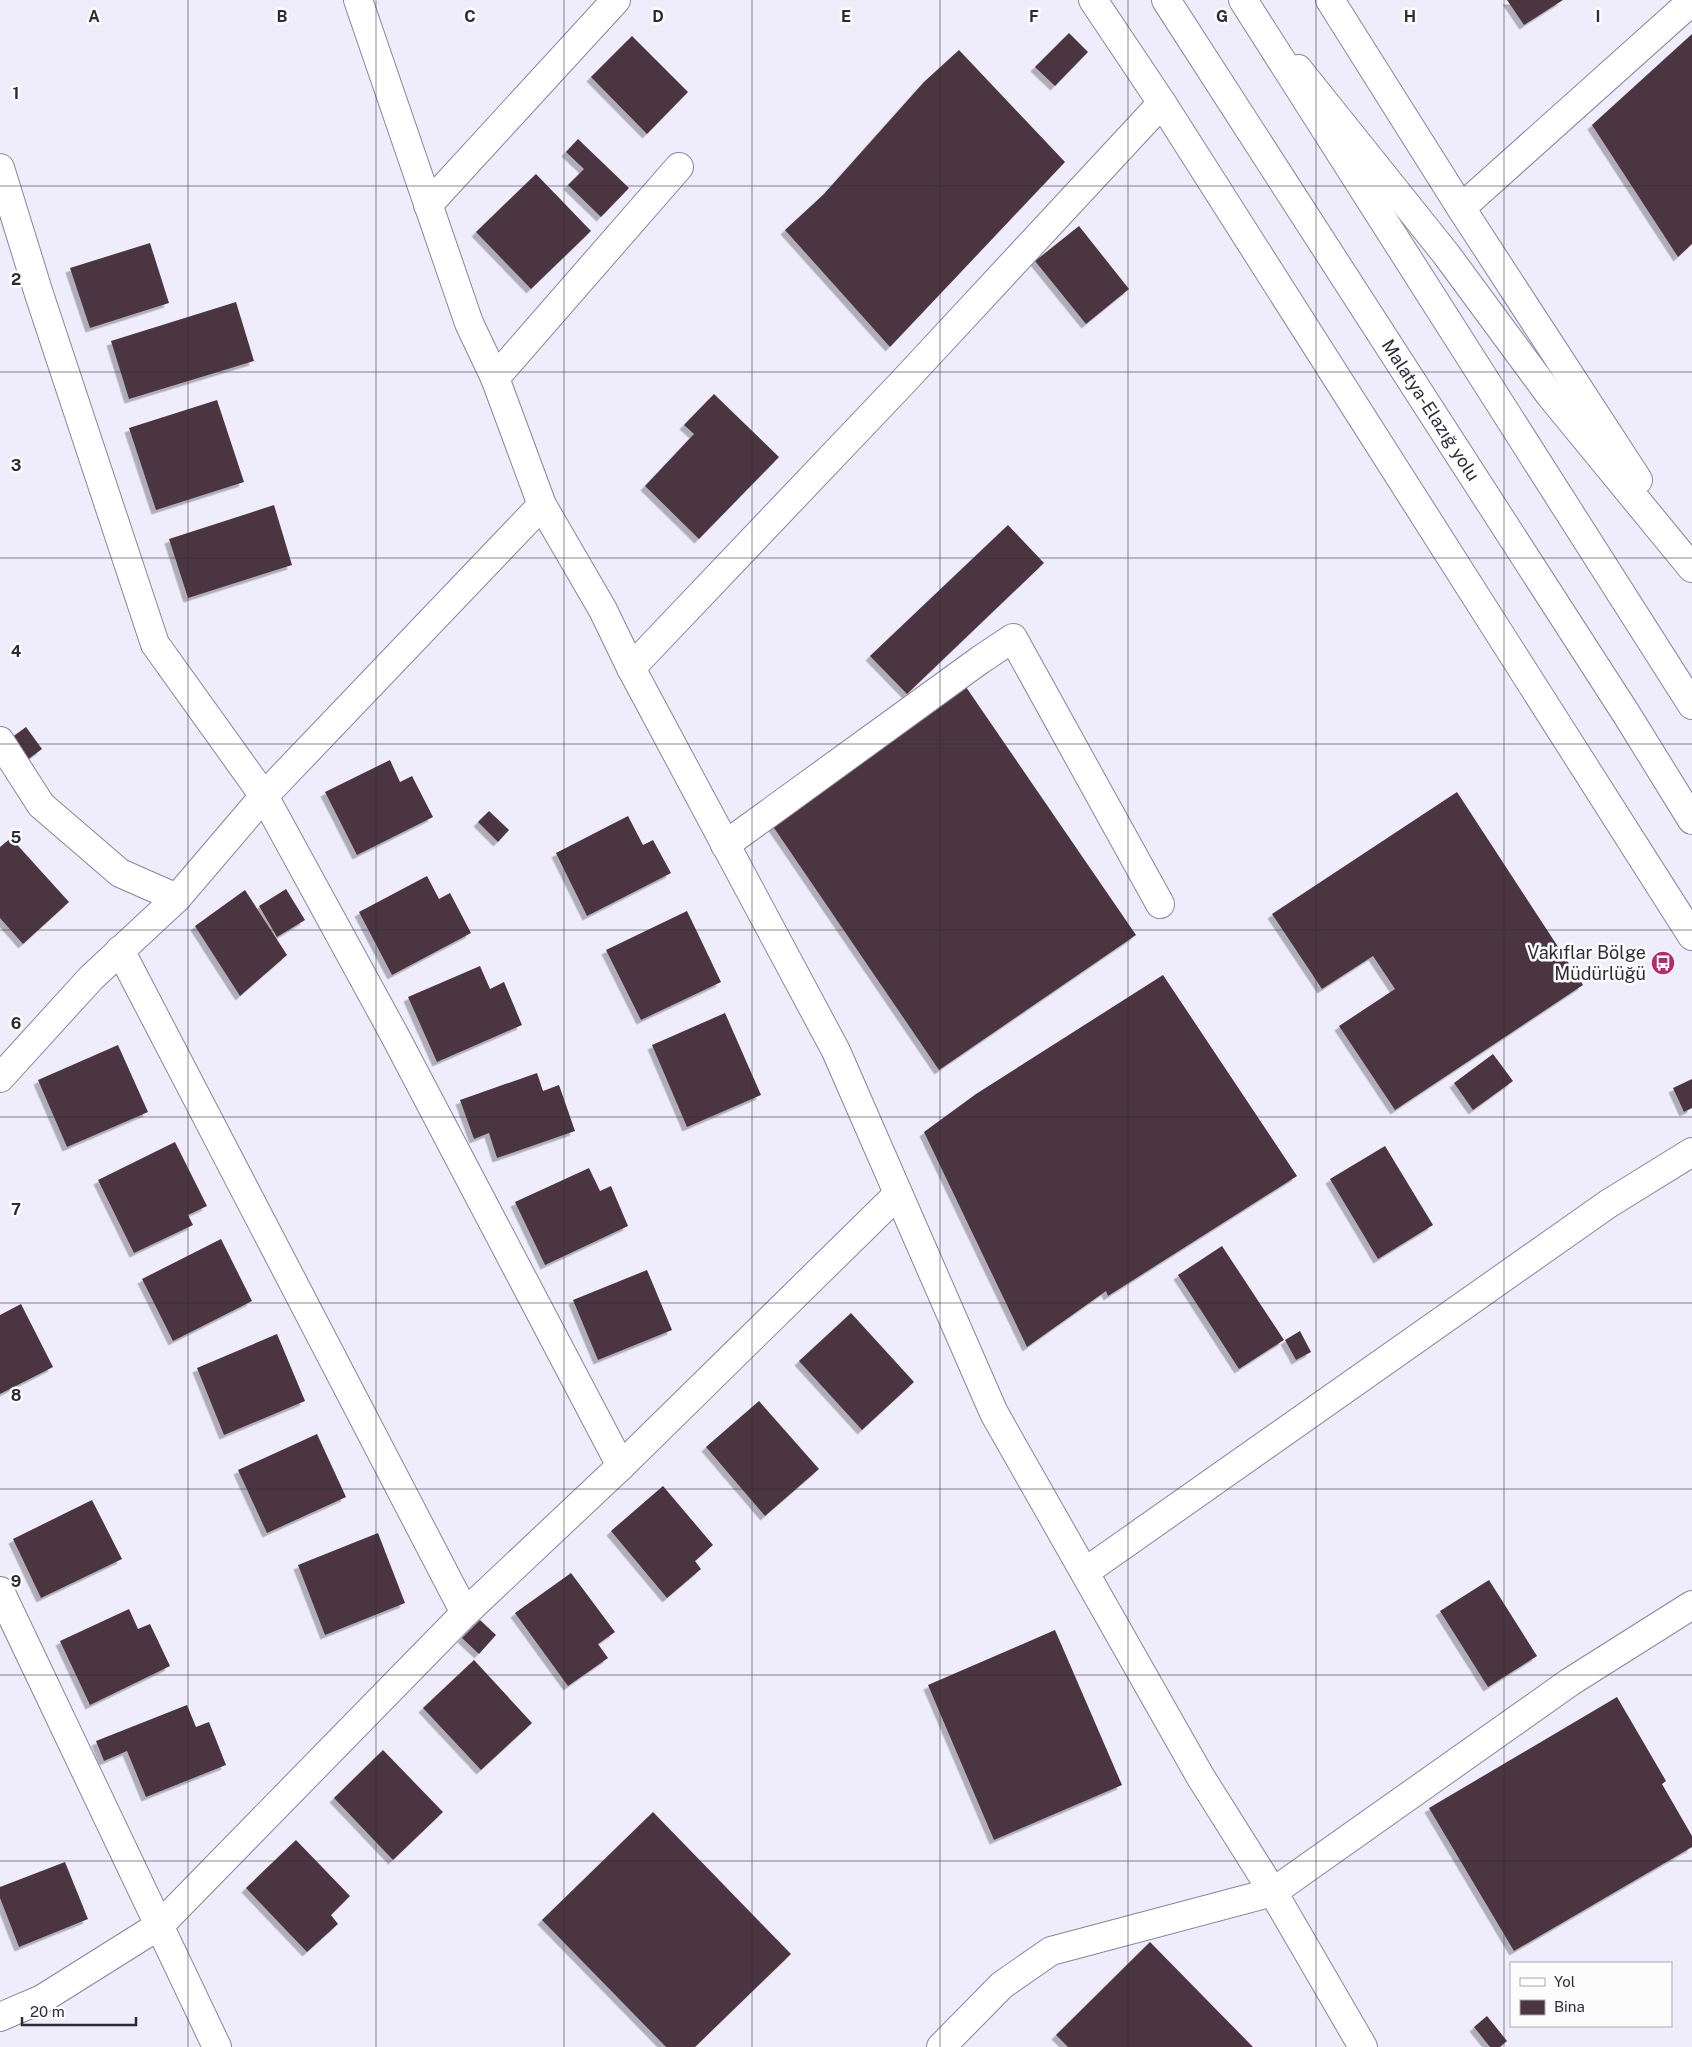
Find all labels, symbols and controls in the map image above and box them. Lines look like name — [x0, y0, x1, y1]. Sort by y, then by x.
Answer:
text: A — [88, 7, 100, 26]
text: B — [277, 7, 288, 26]
text: C — [464, 7, 476, 26]
text: D — [652, 7, 664, 26]
text: E — [841, 7, 851, 26]
text: F — [1029, 7, 1039, 26]
text: G — [1216, 7, 1228, 26]
text: H — [1404, 7, 1416, 26]
text: I — [1596, 7, 1600, 26]
text: 1 — [13, 84, 19, 103]
text: 2 — [11, 270, 21, 289]
street label: Malatya-Elazığ yolu — [1378, 335, 1484, 484]
text: 3 — [11, 456, 21, 475]
text: 4 — [11, 642, 22, 661]
text: 5 — [11, 828, 22, 847]
place label: Vakıflar Bölge Müdürlüğü — [1527, 942, 1646, 984]
bus stop icon: Vakıflar Bölge Müdürlüğü — [1650, 950, 1676, 976]
text: 6 — [11, 1014, 21, 1033]
text: 7 — [11, 1200, 21, 1219]
text: 8 — [11, 1386, 22, 1405]
text: 9 — [11, 1572, 21, 1591]
legend — [1510, 1962, 1672, 2027]
text: Yol — [1554, 1973, 1575, 1990]
scale bar — [22, 1994, 136, 2026]
text: Bina — [1554, 1998, 1585, 2015]
text: 20 m — [30, 2003, 65, 2020]

